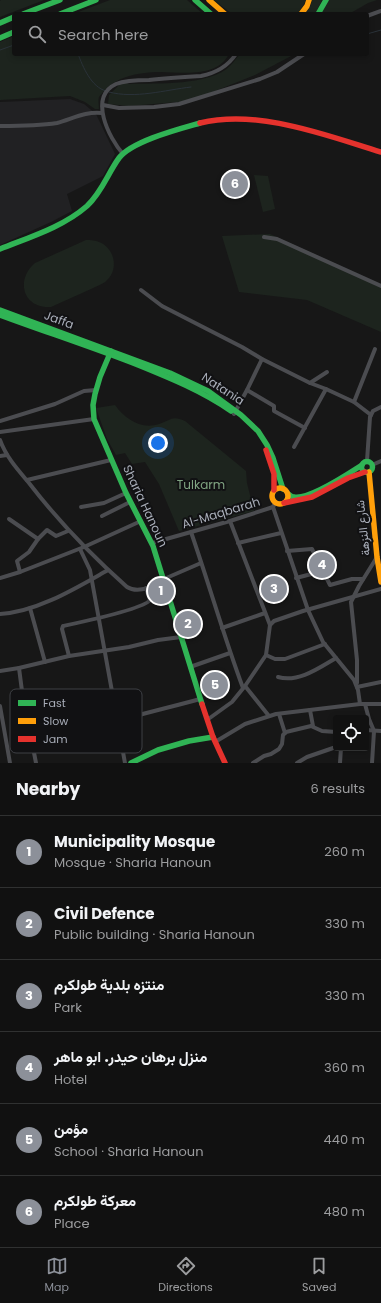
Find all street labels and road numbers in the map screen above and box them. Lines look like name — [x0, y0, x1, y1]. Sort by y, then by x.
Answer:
street label: Jaffa — [42, 306, 76, 333]
street label: Natania — [199, 368, 248, 409]
street label: Sharia Hanoun — [119, 462, 172, 550]
street label: Al-Maqbarah — [180, 493, 262, 532]
street label: شارع النزهة — [351, 499, 375, 557]

